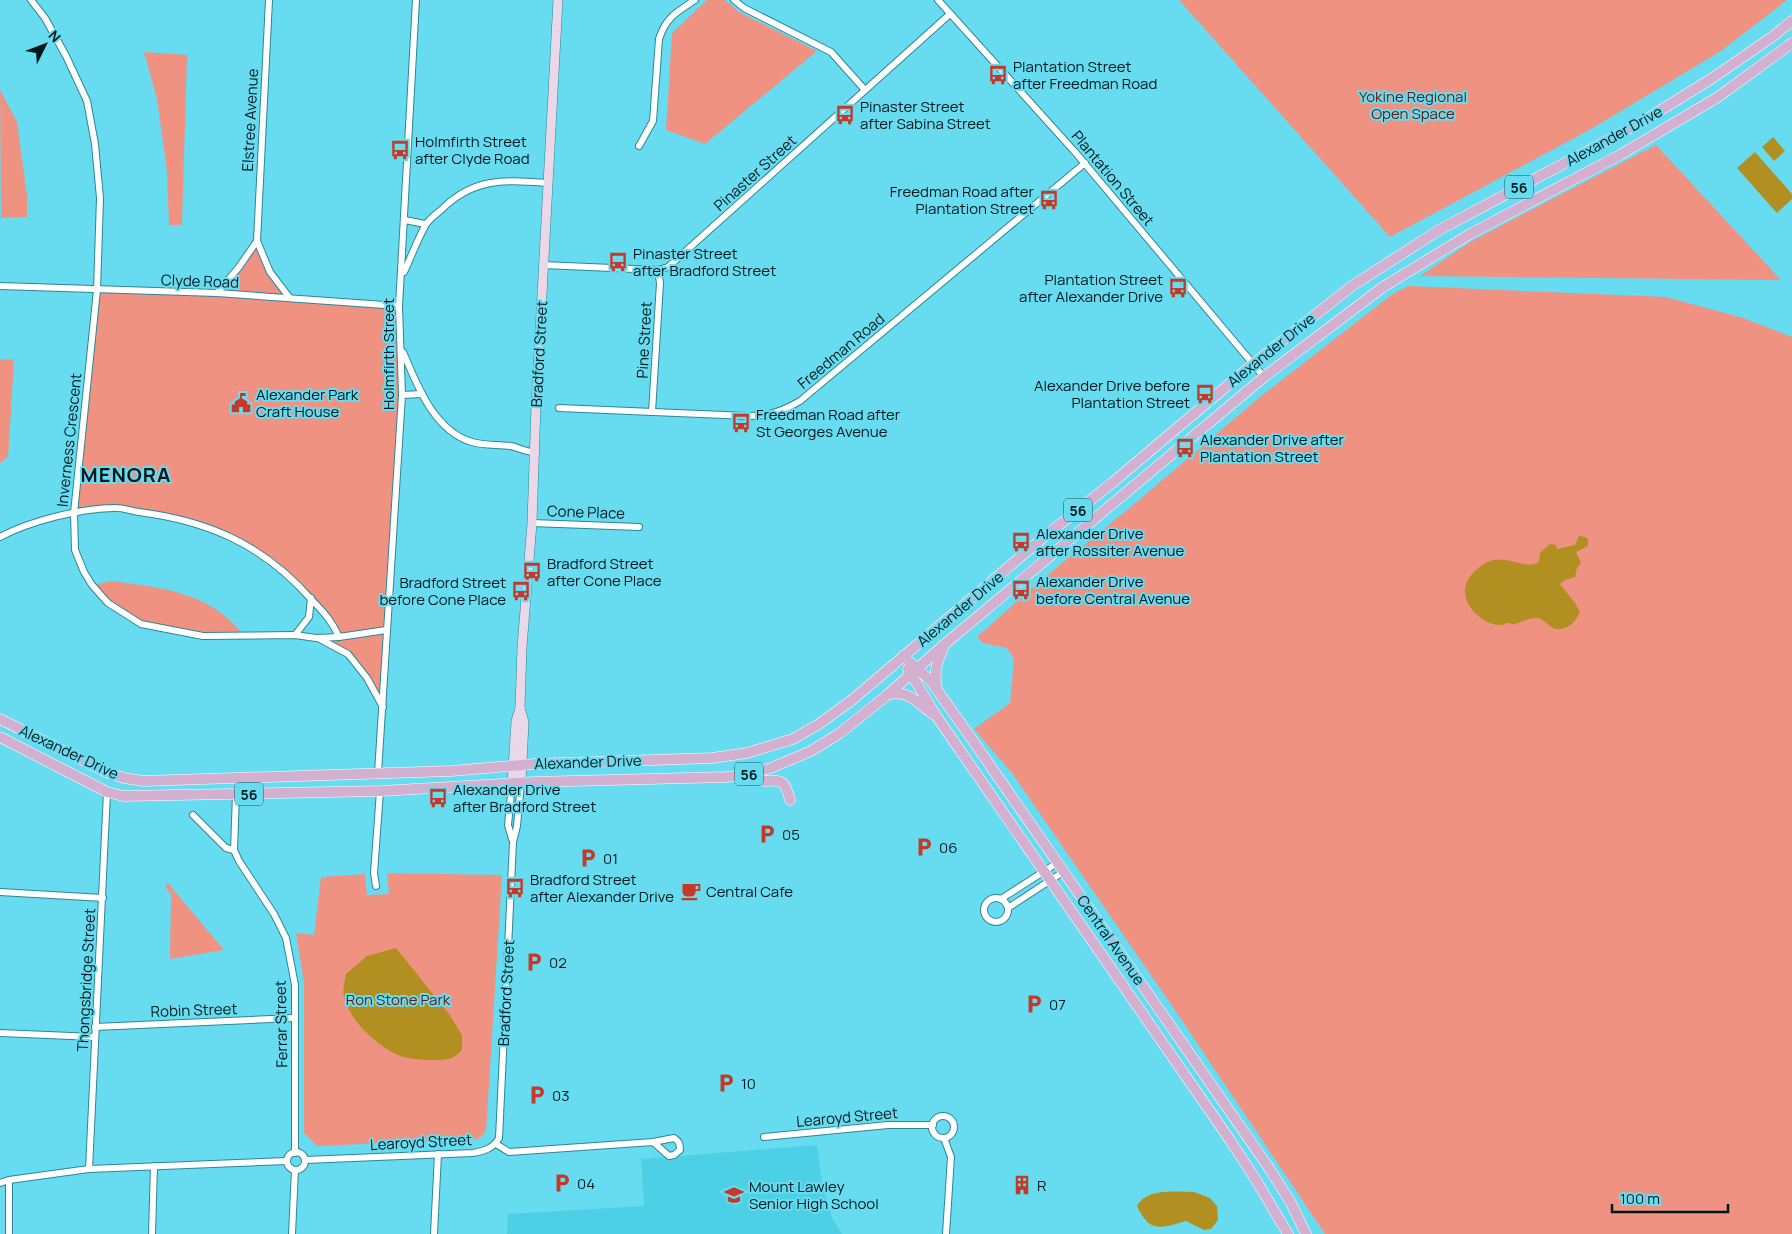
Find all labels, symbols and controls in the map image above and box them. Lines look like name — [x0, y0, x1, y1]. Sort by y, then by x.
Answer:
north arrow — [20, 20, 70, 70]
text: N — [45, 26, 65, 46]
place label: Plantation Street after Freedman Road — [1013, 56, 1157, 94]
bus stop icon: Plantation Street after Freedman Road — [987, 64, 1009, 86]
street label: Elstree Avenue — [237, 68, 263, 172]
park label: Yokine Regional Open Space — [1359, 86, 1467, 124]
place label: Pinaster Street after Sabina Street — [860, 96, 991, 134]
street label: Alexander Drive — [1562, 101, 1666, 171]
bus stop icon: Pinaster Street after Sabina Street — [834, 104, 856, 126]
street label: Plantation Street — [1067, 126, 1159, 230]
street label: Pinaster Street — [709, 130, 801, 216]
place label: Holmfirth Street after Clyde Road — [415, 131, 530, 169]
bus stop icon: Holmfirth Street after Clyde Road — [389, 139, 411, 161]
road number: 56 — [1505, 176, 1533, 198]
place label: Freedman Road after Plantation Street — [890, 181, 1035, 219]
bus stop icon: Freedman Road after Plantation Street — [1038, 189, 1060, 211]
place label: Pinaster Street after Bradford Street — [633, 243, 776, 281]
bus stop icon: Pinaster Street after Bradford Street — [607, 251, 629, 273]
street label: Clyde Road — [161, 269, 239, 293]
place label: Plantation Street after Alexander Drive — [1019, 269, 1163, 307]
bus stop icon: Plantation Street after Alexander Drive — [1167, 277, 1189, 299]
street label: Holmfirth Street — [378, 298, 399, 410]
street label: Bradford Street — [526, 300, 552, 408]
street label: Pine Street — [631, 301, 657, 379]
street label: Freedman Road — [793, 308, 889, 394]
street label: Alexander Drive — [1223, 308, 1320, 392]
street label: Inverness Crescent — [52, 372, 86, 508]
place label: Alexander Drive before Plantation Street — [1034, 375, 1190, 413]
bus stop icon: Alexander Drive before Plantation Street — [1194, 383, 1216, 405]
place label: Alexander Park Craft House — [256, 384, 359, 422]
public building icon: Alexander Park Craft House — [230, 392, 252, 414]
place label: Freedman Road after St Georges Avenue — [756, 404, 901, 442]
bus stop icon: Freedman Road after St Georges Avenue — [730, 412, 752, 434]
place label: Alexander Drive after Plantation Street — [1200, 429, 1345, 467]
bus stop icon: Alexander Drive after Plantation Street — [1174, 437, 1196, 459]
district label: MENORA — [81, 461, 171, 488]
road number: 56 — [1064, 498, 1092, 522]
street label: Cone Place — [547, 500, 626, 524]
place label: Alexander Drive after Rossiter Avenue — [1036, 523, 1185, 561]
bus stop icon: Alexander Drive after Rossiter Avenue — [1010, 531, 1032, 553]
place label: Bradford Street after Cone Place — [547, 553, 662, 591]
bus stop icon: Bradford Street after Cone Place — [521, 561, 543, 583]
street label: Alexander Drive — [912, 566, 1008, 652]
place label: Alexander Drive before Central Avenue — [1036, 571, 1190, 609]
place label: Bradford Street before Cone Place — [379, 572, 506, 610]
bus stop icon: Alexander Drive before Central Avenue — [1010, 579, 1032, 601]
bus stop icon: Bradford Street before Cone Place — [510, 580, 532, 602]
street label: Alexander Drive — [16, 720, 122, 784]
street label: Alexander Drive — [534, 750, 642, 774]
road number: 56 — [735, 762, 763, 786]
place label: Alexander Drive after Bradford Street — [453, 779, 596, 817]
road number: 56 — [235, 782, 263, 806]
bus stop icon: Alexander Drive after Bradford Street — [427, 787, 449, 809]
parking icon: 05 — [756, 823, 778, 845]
place label: 05 — [782, 824, 800, 845]
parking icon: 06 — [913, 836, 935, 858]
place label: 06 — [939, 837, 957, 858]
parking icon: 01 — [577, 847, 599, 869]
place label: 01 — [603, 848, 618, 869]
place label: Bradford Street after Alexander Drive — [530, 869, 674, 907]
bus stop icon: Bradford Street after Alexander Drive — [504, 877, 526, 899]
cafe icon: Central Cafe — [680, 880, 702, 902]
place label: Central Cafe — [706, 881, 793, 902]
street label: Central Avenue — [1072, 891, 1150, 989]
street label: Thongsbridge Street — [72, 908, 100, 1052]
street label: Bradford Street — [493, 939, 519, 1047]
parking icon: 02 — [523, 951, 545, 973]
place label: 02 — [549, 952, 567, 973]
street label: Ferrar Street — [270, 980, 292, 1068]
park label: Ron Stone Park — [346, 989, 451, 1010]
parking icon: 07 — [1023, 993, 1045, 1015]
place label: 07 — [1049, 994, 1066, 1015]
street label: Robin Street — [150, 998, 238, 1022]
parking icon: 10 — [715, 1072, 737, 1094]
place label: 10 — [741, 1073, 756, 1094]
parking icon: 03 — [526, 1084, 548, 1106]
place label: 03 — [552, 1085, 569, 1106]
street label: Learoyd Street — [795, 1102, 899, 1132]
street label: Learoyd Street — [370, 1129, 472, 1155]
parking icon: 04 — [551, 1172, 573, 1194]
place label: 04 — [577, 1173, 595, 1194]
building icon: R — [1011, 1174, 1033, 1196]
place label: R — [1037, 1175, 1046, 1196]
place label: Mount Lawley Senior High School — [749, 1176, 879, 1214]
scale bar — [1612, 1182, 1728, 1214]
school or university icon: Mount Lawley Senior High School — [723, 1184, 745, 1206]
text: 100 m — [1620, 1188, 1660, 1209]

